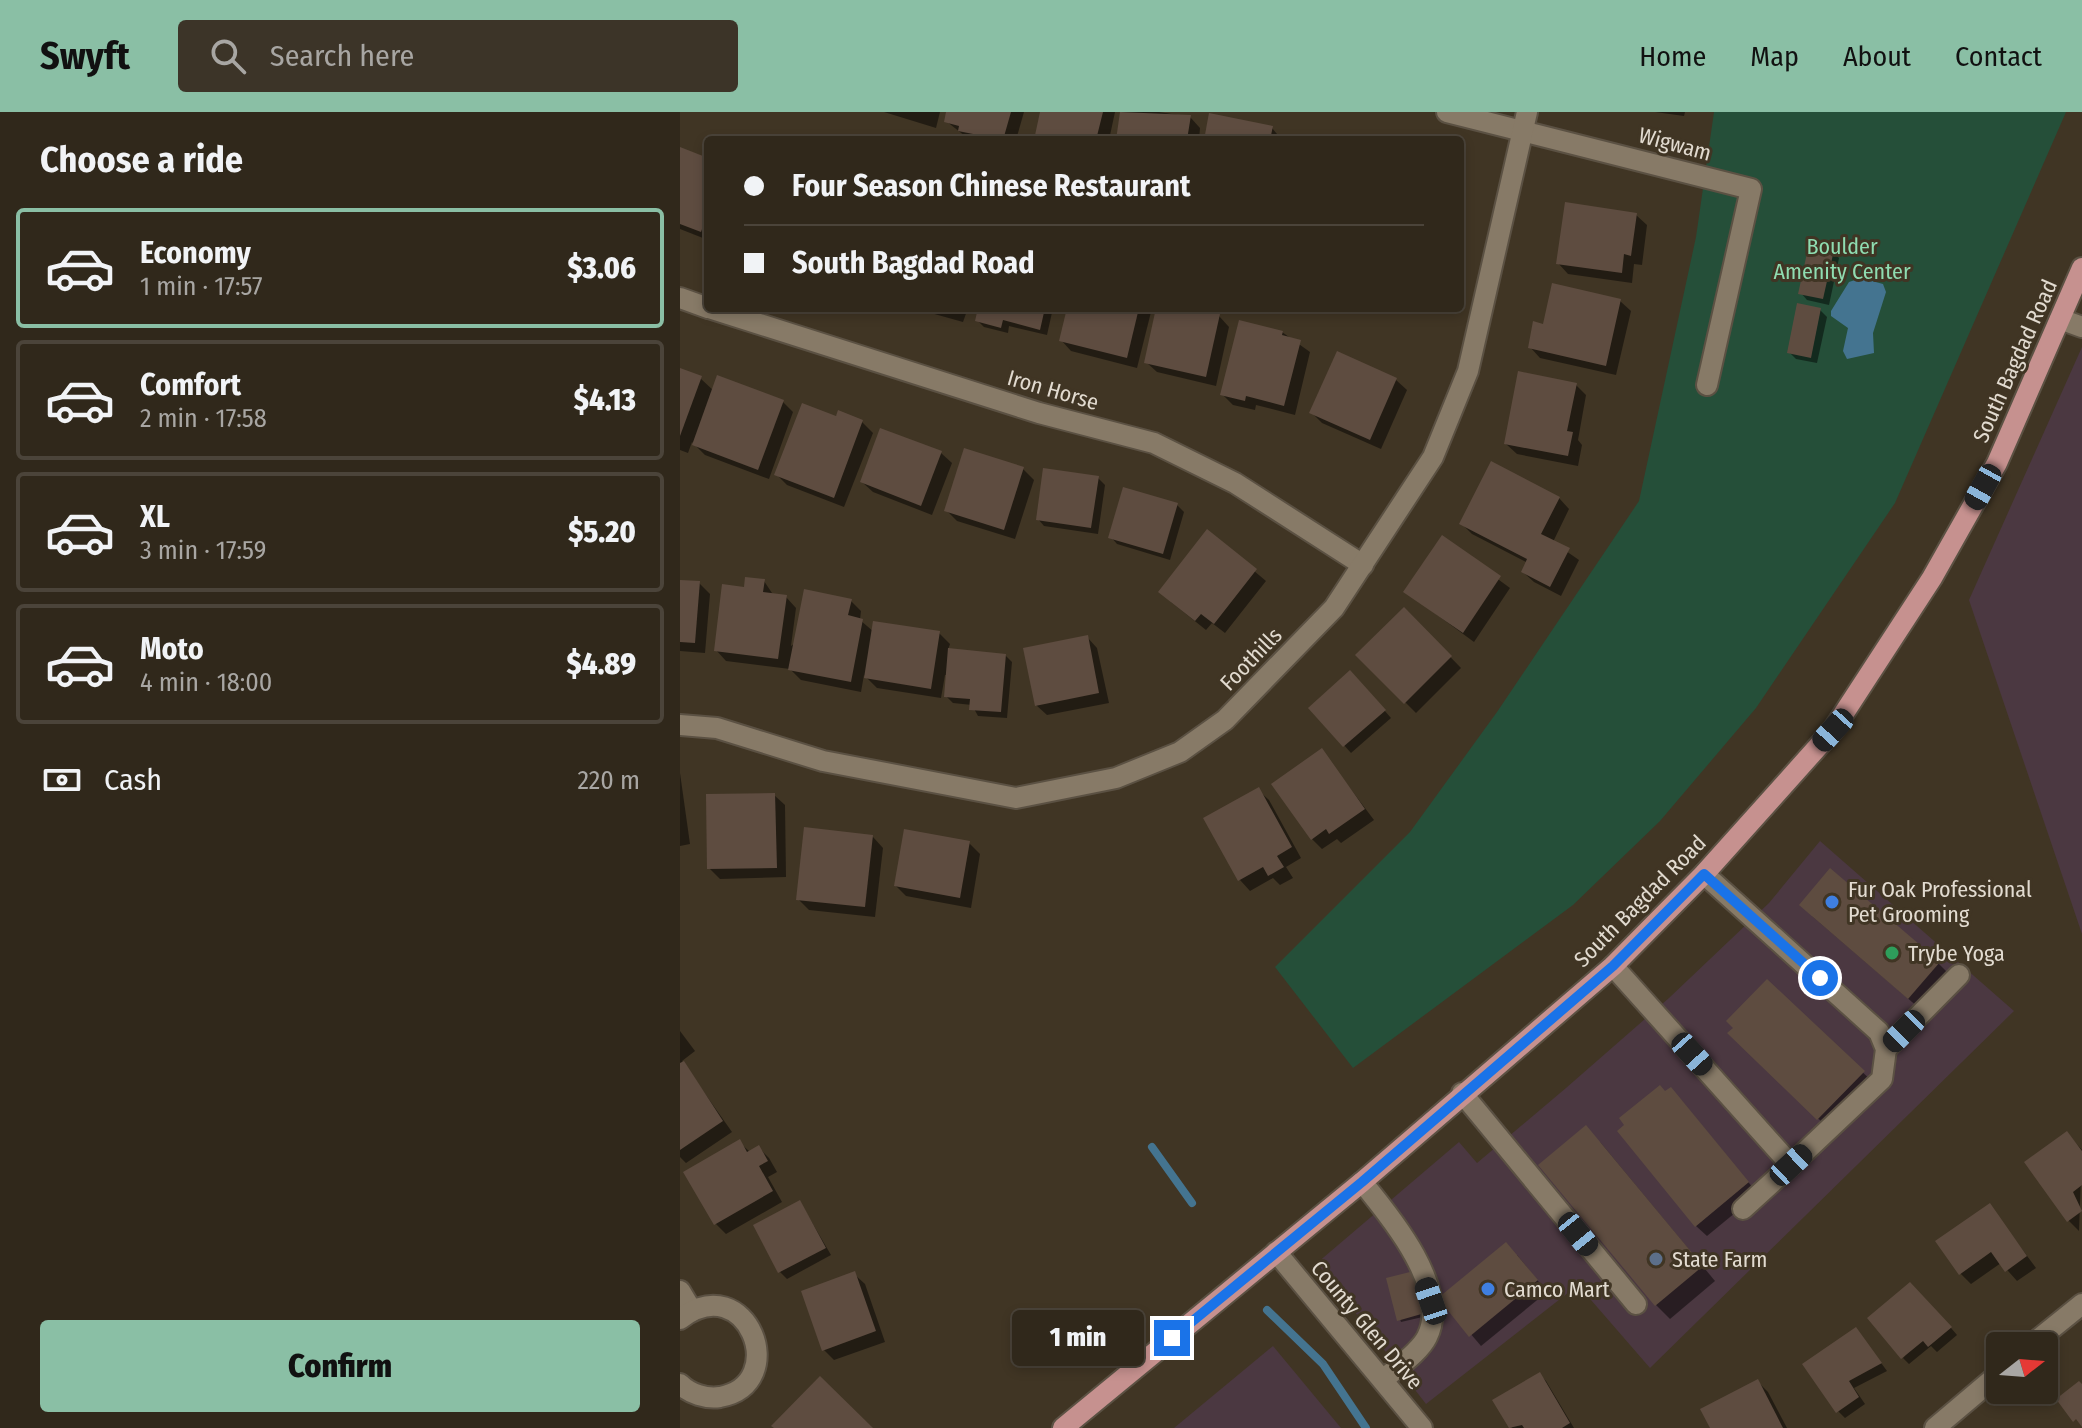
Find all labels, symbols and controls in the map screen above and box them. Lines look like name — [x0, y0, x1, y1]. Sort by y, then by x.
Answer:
search box — [178, 20, 738, 92]
text: Swyft — [40, 33, 130, 79]
icon: search — [206, 34, 250, 78]
text: Search here — [270, 38, 414, 74]
text: Home — [1639, 40, 1706, 73]
text: Map — [1750, 40, 1799, 73]
text: About — [1843, 40, 1911, 73]
text: Contact — [1955, 40, 2042, 73]
street label: Wigwam — [1636, 121, 1714, 167]
text: Choose a ride — [40, 138, 243, 182]
text: Four Season Chinese Restaurant — [792, 168, 1191, 204]
icon: car — [44, 232, 116, 304]
park label: Boulder Amenity Center — [1773, 233, 1911, 285]
text: Economy — [140, 235, 251, 271]
text: South Bagdad Road — [792, 245, 1035, 281]
text: $3.06 — [567, 250, 636, 286]
text: 1 min · 17:57 — [140, 271, 262, 302]
street label: South Bagdad Road — [1967, 275, 2063, 447]
icon: car — [44, 364, 116, 436]
street label: Iron Horse — [1004, 364, 1102, 416]
text: Comfort — [140, 367, 241, 403]
text: $4.13 — [574, 382, 636, 418]
text: 2 min · 17:58 — [140, 403, 267, 434]
car — [1961, 460, 2005, 514]
icon: car — [44, 496, 116, 568]
text: XL — [140, 499, 170, 535]
text: $5.20 — [568, 514, 636, 550]
text: 3 min · 17:59 — [140, 535, 266, 566]
street label: Foothills — [1214, 622, 1288, 696]
icon: car — [44, 628, 116, 700]
text: Moto — [140, 631, 204, 667]
text: $4.89 — [567, 646, 636, 682]
text: 4 min · 18:00 — [140, 667, 272, 698]
car — [1808, 704, 1858, 756]
icon: cash — [40, 758, 84, 802]
text: Cash — [104, 762, 162, 798]
text: 220 m — [577, 765, 640, 796]
street label: South Bagdad Road — [1568, 829, 1712, 973]
place label: Fur Oak Professional Pet Grooming — [1848, 876, 2032, 928]
marker: Fur Oak Professional Pet Grooming — [1823, 893, 1841, 911]
place label: Trybe Yoga — [1908, 940, 2005, 967]
marker: Trybe Yoga — [1883, 944, 1901, 962]
route start — [1802, 960, 1838, 996]
car — [1879, 1006, 1929, 1056]
car — [1667, 1028, 1717, 1080]
car — [1765, 1140, 1817, 1190]
car — [1554, 1208, 1602, 1260]
place label: State Farm — [1672, 1246, 1767, 1273]
marker: State Farm — [1647, 1250, 1665, 1268]
street label: County Glen Drive — [1305, 1255, 1429, 1395]
car — [1412, 1274, 1450, 1328]
place label: Camco Mart — [1504, 1276, 1610, 1303]
marker: Camco Mart — [1479, 1280, 1497, 1298]
callout: 1 min — [1012, 1310, 1144, 1366]
button: Confirm — [40, 1320, 640, 1412]
route end — [1154, 1320, 1190, 1356]
text: 1 min — [1050, 1322, 1106, 1353]
north arrow — [1986, 1332, 2058, 1404]
map controls — [1986, 1332, 2058, 1404]

